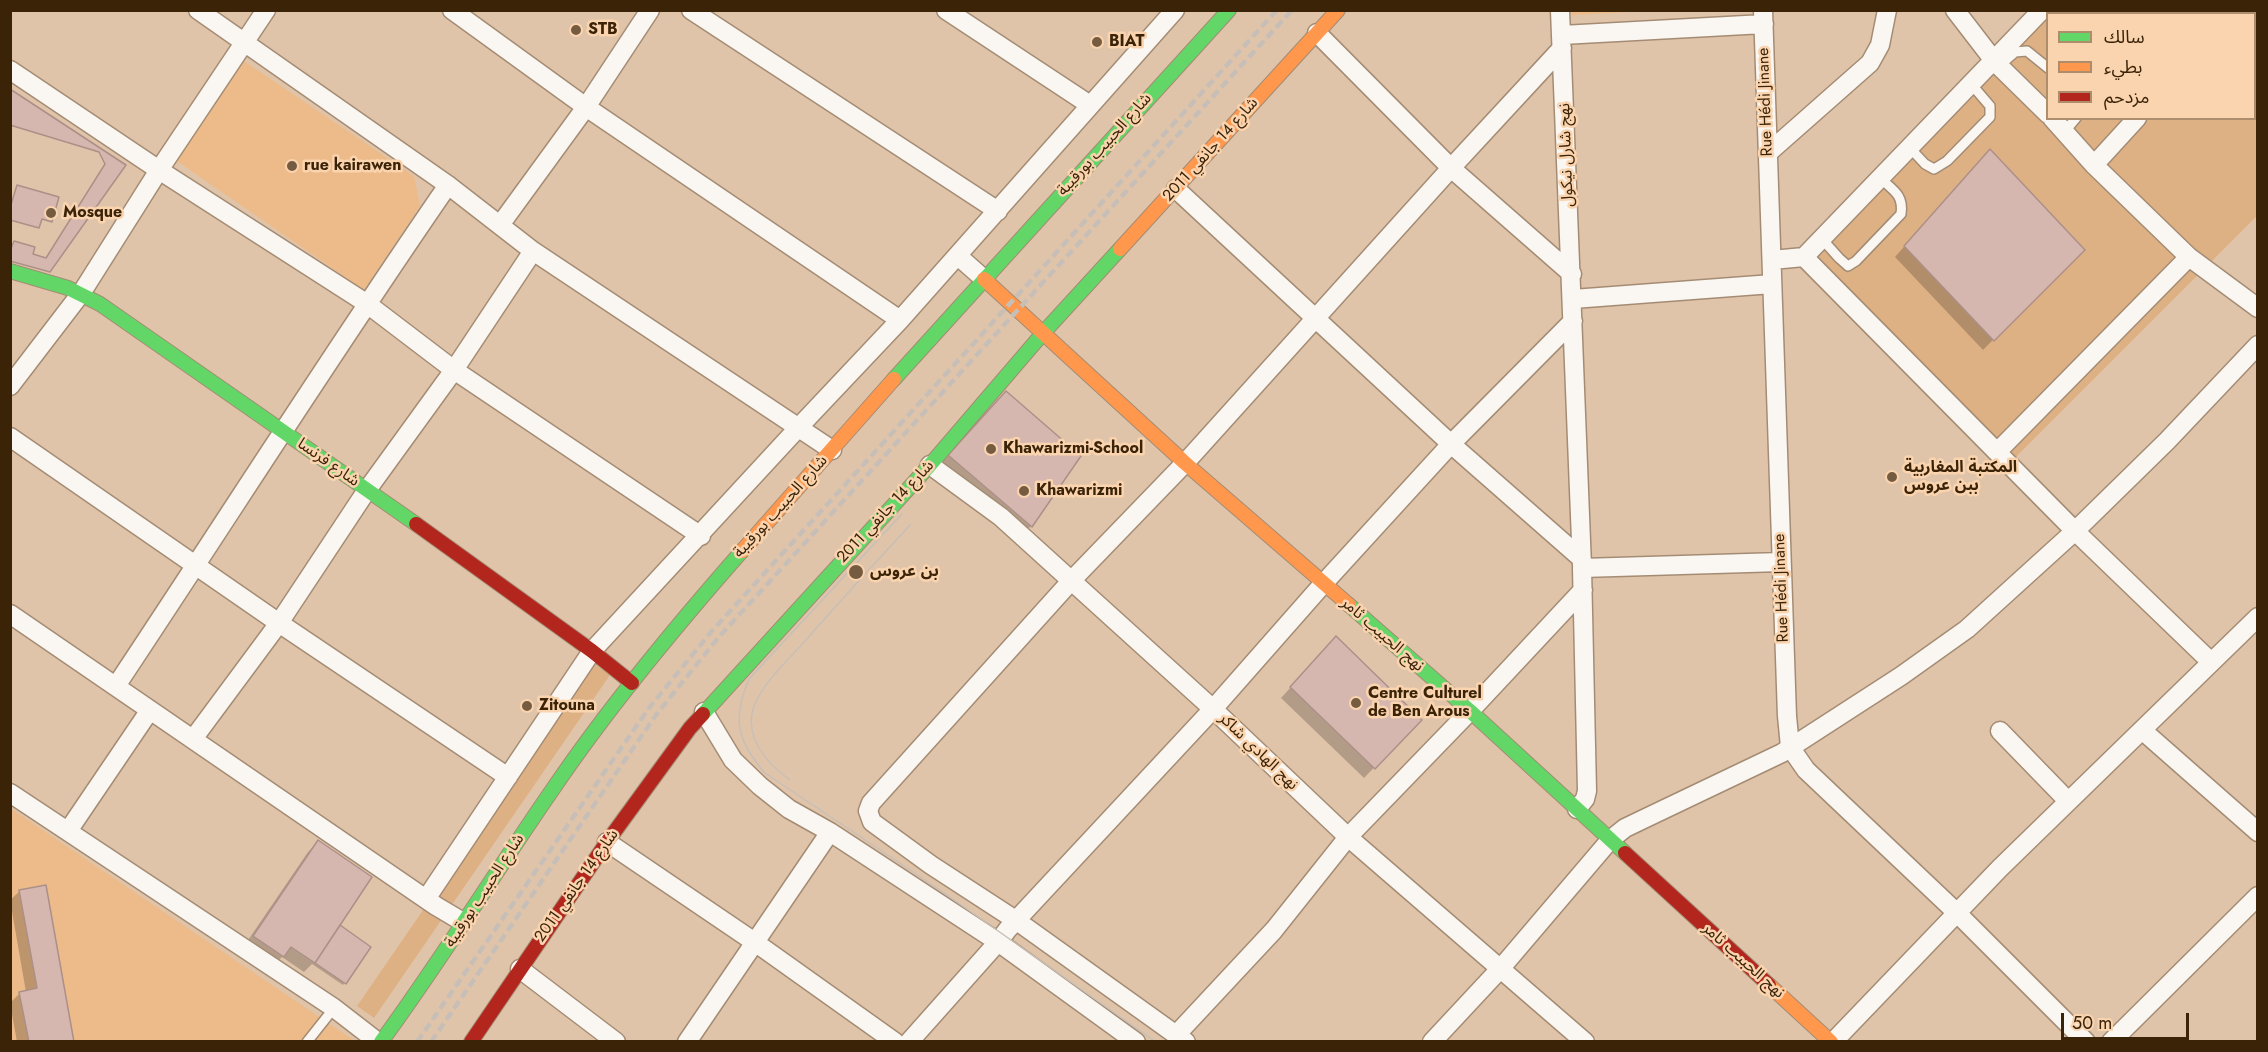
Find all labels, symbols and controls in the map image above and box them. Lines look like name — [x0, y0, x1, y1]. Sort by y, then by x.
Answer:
legend — [2046, 12, 2256, 120]
place label: STB — [588, 20, 618, 40]
marker: STB — [569, 23, 583, 37]
text: سالك — [2104, 24, 2145, 50]
place label: BIAT — [1109, 32, 1144, 52]
marker: BIAT — [1090, 35, 1104, 49]
street label: Rue Hédi Jinane — [1755, 47, 1777, 157]
text: بطيء — [2104, 54, 2142, 80]
text: مزدحم — [2104, 84, 2149, 110]
street label: شارع الحبيب بورقيبة — [1054, 90, 1156, 200]
street label: شارع 14 جانفي 2011 — [1159, 94, 1263, 206]
street label: نهج شارل نيكول — [1556, 103, 1578, 207]
place label: rue kairawen — [304, 156, 401, 176]
marker: rue kairawen — [285, 159, 299, 173]
place label: Mosque — [63, 203, 122, 223]
marker: Mosque — [44, 206, 58, 220]
street label: شارع فرنسا — [293, 435, 363, 491]
place label: Khawarizmi-School — [1003, 439, 1143, 459]
marker: Khawarizmi-School — [984, 442, 998, 456]
street label: شارع الحبيب بورقيبة — [730, 452, 832, 562]
street label: شارع 14 جانفي 2011 — [834, 457, 938, 567]
place label: المكتبة المغاربية ببن عروس — [1904, 458, 2017, 496]
marker: المكتبة المغاربية ببن عروس — [1885, 470, 1899, 484]
place label: Khawarizmi — [1036, 481, 1123, 501]
marker: Khawarizmi — [1017, 484, 1031, 498]
street label: Rue Hédi Jinane — [1771, 533, 1793, 643]
place label: بن عروس — [870, 562, 939, 582]
marker: بن عروس — [847, 563, 865, 581]
street label: نهج الحبيب ثامر — [1337, 594, 1427, 676]
place label: Centre Culturel de Ben Arous — [1368, 684, 1482, 722]
place label: Zitouna — [539, 696, 595, 716]
marker: Centre Culturel de Ben Arous — [1349, 696, 1363, 710]
marker: Zitouna — [520, 699, 534, 713]
street label: نهج الهادي شاكر — [1214, 709, 1302, 795]
street label: شارع 14 جانفي 2011 — [531, 826, 623, 946]
street label: شارع الحبيب بورقيبة — [441, 831, 529, 951]
street label: نهج الحبيب ثامر — [1698, 919, 1788, 1003]
scale bar — [2064, 1001, 2192, 1039]
text: 50 m — [2072, 1010, 2112, 1036]

